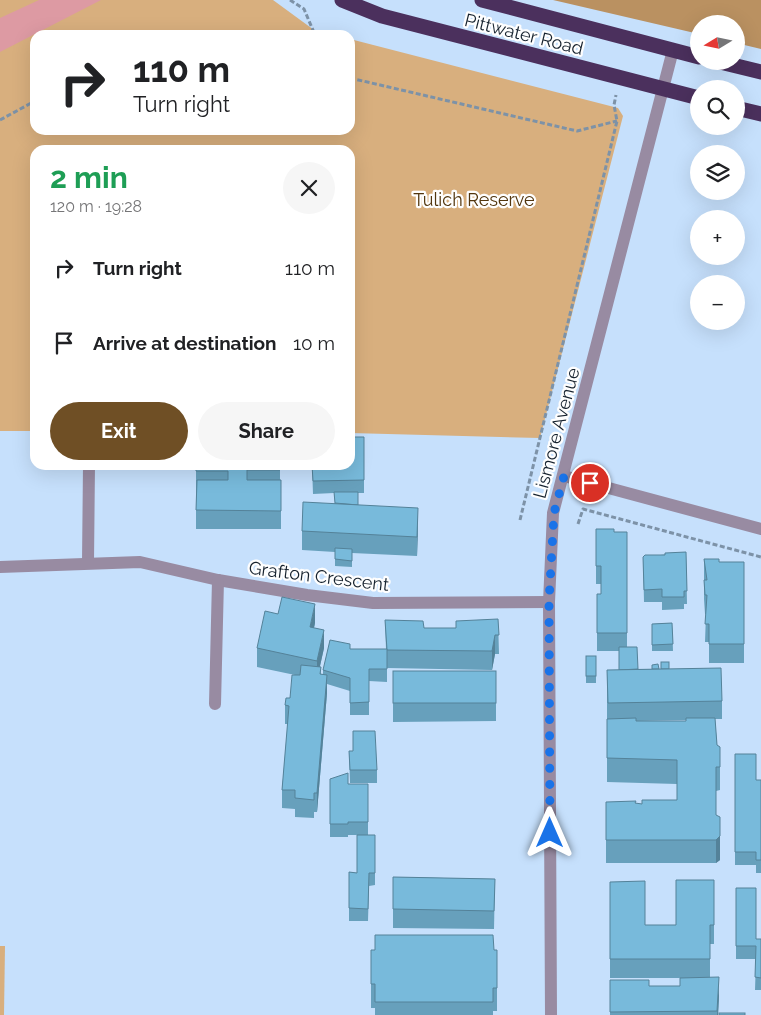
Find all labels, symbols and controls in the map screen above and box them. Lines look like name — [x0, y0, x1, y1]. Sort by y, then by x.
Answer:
street label: Pittwater Road — [463, 9, 585, 59]
north arrow — [690, 15, 745, 70]
map controls — [690, 15, 745, 330]
text: 110 m — [133, 49, 230, 90]
icon: right — [50, 50, 115, 115]
button: search — [690, 80, 745, 135]
text: Turn right — [133, 91, 230, 117]
button: layers — [690, 145, 745, 200]
text: 2 min — [50, 160, 128, 195]
button: close — [283, 162, 335, 214]
park label: Tulich Reserve — [413, 189, 535, 210]
text: 120 m · 19:28 — [50, 197, 142, 216]
button: + — [690, 210, 745, 265]
icon: right — [50, 254, 78, 282]
text: Turn right — [93, 257, 182, 279]
text: 110 m — [285, 257, 335, 279]
button: − — [690, 275, 745, 330]
icon: arrive — [50, 329, 78, 357]
text: Arrive at destination — [93, 332, 277, 354]
text: 10 m — [293, 332, 335, 354]
street label: Lismore Avenue — [528, 365, 584, 501]
button: Exit — [50, 402, 188, 460]
button: Share — [198, 402, 335, 460]
pin — [569, 462, 611, 504]
icon: arrive — [576, 469, 604, 497]
street label: Grafton Crescent — [248, 557, 390, 595]
position arrow — [523, 806, 575, 858]

